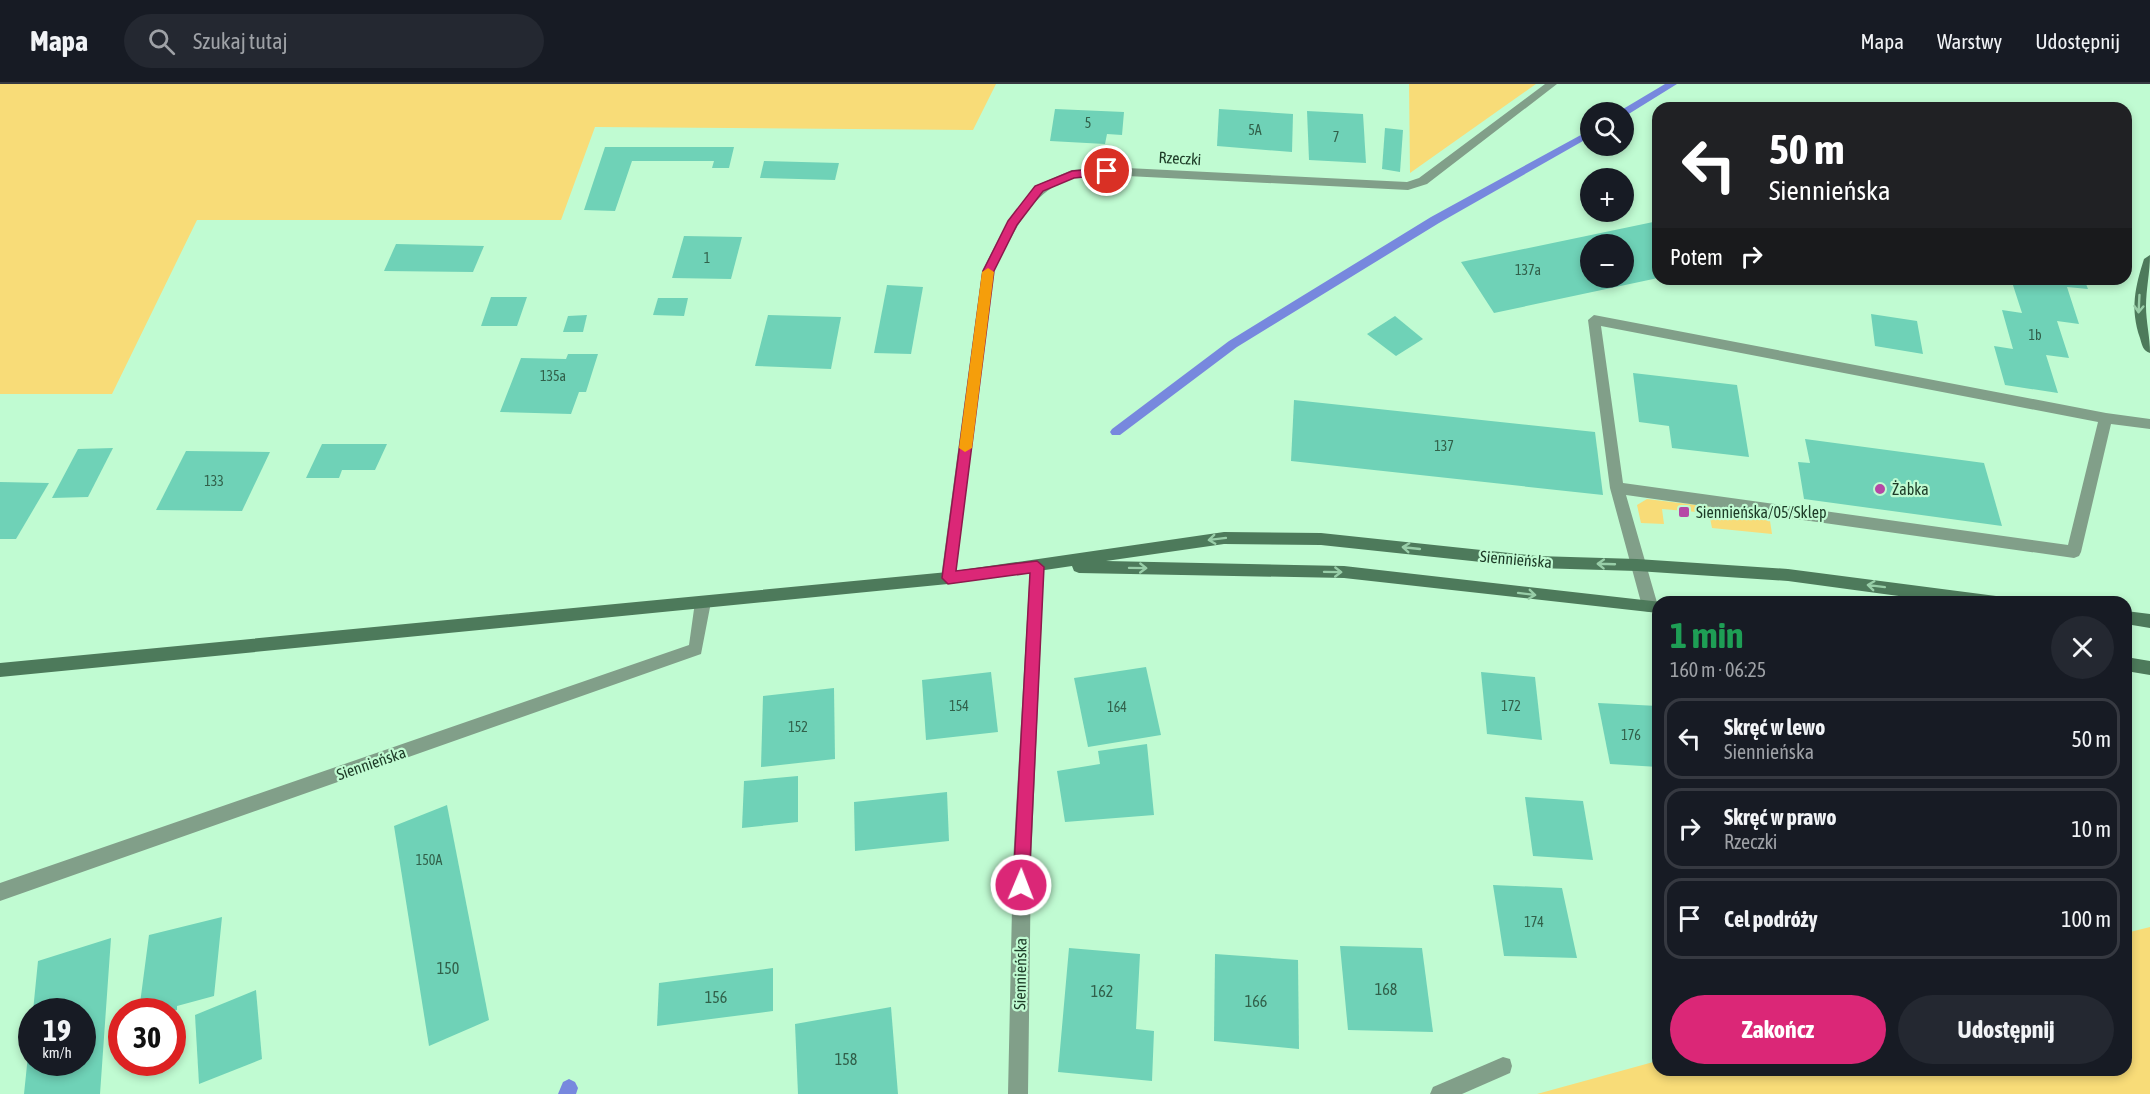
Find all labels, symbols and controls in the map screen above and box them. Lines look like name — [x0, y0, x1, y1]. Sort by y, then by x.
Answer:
search box — [124, 14, 544, 68]
text: Mapa — [30, 25, 88, 57]
icon: search — [145, 25, 178, 58]
text: Szukaj tutaj — [193, 28, 287, 54]
text: Mapa — [1860, 29, 1904, 53]
text: Warstwy — [1937, 29, 2002, 53]
text: Udostępnij — [2035, 29, 2120, 53]
map controls — [1580, 102, 1634, 288]
button: search — [1580, 102, 1634, 156]
house number: 5 — [1085, 115, 1091, 131]
house number: 5A — [1248, 122, 1262, 138]
text: 50 m — [1769, 125, 1844, 173]
icon: left — [1670, 126, 1748, 204]
house number: 7 — [1333, 129, 1339, 145]
pin — [1081, 145, 1132, 196]
street label: Rzeczki — [1158, 148, 1202, 168]
icon: arrive — [1090, 154, 1123, 187]
button: + — [1580, 168, 1634, 222]
text: Siennieńska — [1769, 175, 1891, 206]
button: − — [1580, 234, 1634, 288]
icon: right — [1735, 240, 1768, 273]
text: Potem — [1670, 244, 1723, 270]
house number: 1 — [704, 250, 710, 266]
house number: 137a — [1515, 262, 1541, 278]
one-way arrow — [2133, 293, 2144, 313]
house number: 1b — [2028, 327, 2042, 343]
house number: 135a — [540, 368, 566, 384]
house number: 137 — [1434, 438, 1454, 454]
house number: 133 — [204, 473, 224, 489]
place label: Żabka — [1892, 480, 1929, 498]
marker: Żabka — [1873, 482, 1887, 496]
place label: Siennieńska/05/Sklep — [1696, 503, 1827, 522]
marker: Siennieńska/05/Sklep — [1677, 505, 1691, 519]
one-way arrow — [1208, 534, 1227, 545]
one-way arrow — [1402, 543, 1422, 554]
street label: Siennieńska — [1479, 547, 1553, 571]
one-way arrow — [1596, 558, 1616, 570]
one-way arrow — [1127, 562, 1147, 574]
one-way arrow — [1322, 566, 1342, 578]
one-way arrow — [1866, 581, 1886, 592]
one-way arrow — [1516, 588, 1536, 599]
text: 1 min — [1670, 614, 1744, 656]
button: close — [2051, 616, 2114, 679]
text: 160 m · 06:25 — [1670, 658, 1766, 681]
house number: 154 — [949, 698, 969, 714]
house number: 172 — [1501, 698, 1521, 714]
house number: 164 — [1107, 699, 1127, 715]
text: Skręć w lewo — [1724, 714, 1825, 740]
house number: 152 — [788, 719, 808, 735]
icon: left — [1673, 722, 1706, 755]
text: 50 m — [2071, 726, 2111, 752]
house number: 176 — [1621, 727, 1641, 743]
text: Siennieńska — [1724, 740, 1814, 763]
street label: Siennieńska — [334, 743, 408, 783]
text: Skręć w prawo — [1724, 804, 1837, 830]
icon: right — [1673, 812, 1706, 845]
text: 10 m — [2071, 816, 2111, 842]
text: Rzeczki — [1724, 830, 1777, 853]
house number: 150A — [416, 852, 442, 868]
position arrow — [989, 853, 1053, 917]
icon: arrive — [1673, 902, 1706, 935]
text: Cel podróży — [1724, 906, 1818, 932]
text: 100 m — [2061, 906, 2111, 932]
house number: 174 — [1524, 914, 1544, 930]
street label: Siennieńska — [1010, 938, 1030, 1010]
house number: 150 — [437, 959, 459, 977]
house number: 168 — [1375, 980, 1397, 998]
house number: 162 — [1091, 982, 1113, 1000]
house number: 156 — [705, 988, 727, 1006]
house number: 166 — [1245, 992, 1267, 1010]
button: Zakończ — [1670, 995, 1886, 1064]
button: Udostępnij — [1898, 995, 2114, 1064]
speed limit sign: 30 — [108, 998, 186, 1076]
text: 19 — [43, 1013, 71, 1047]
text: km/h — [42, 1044, 72, 1061]
house number: 158 — [835, 1050, 857, 1068]

